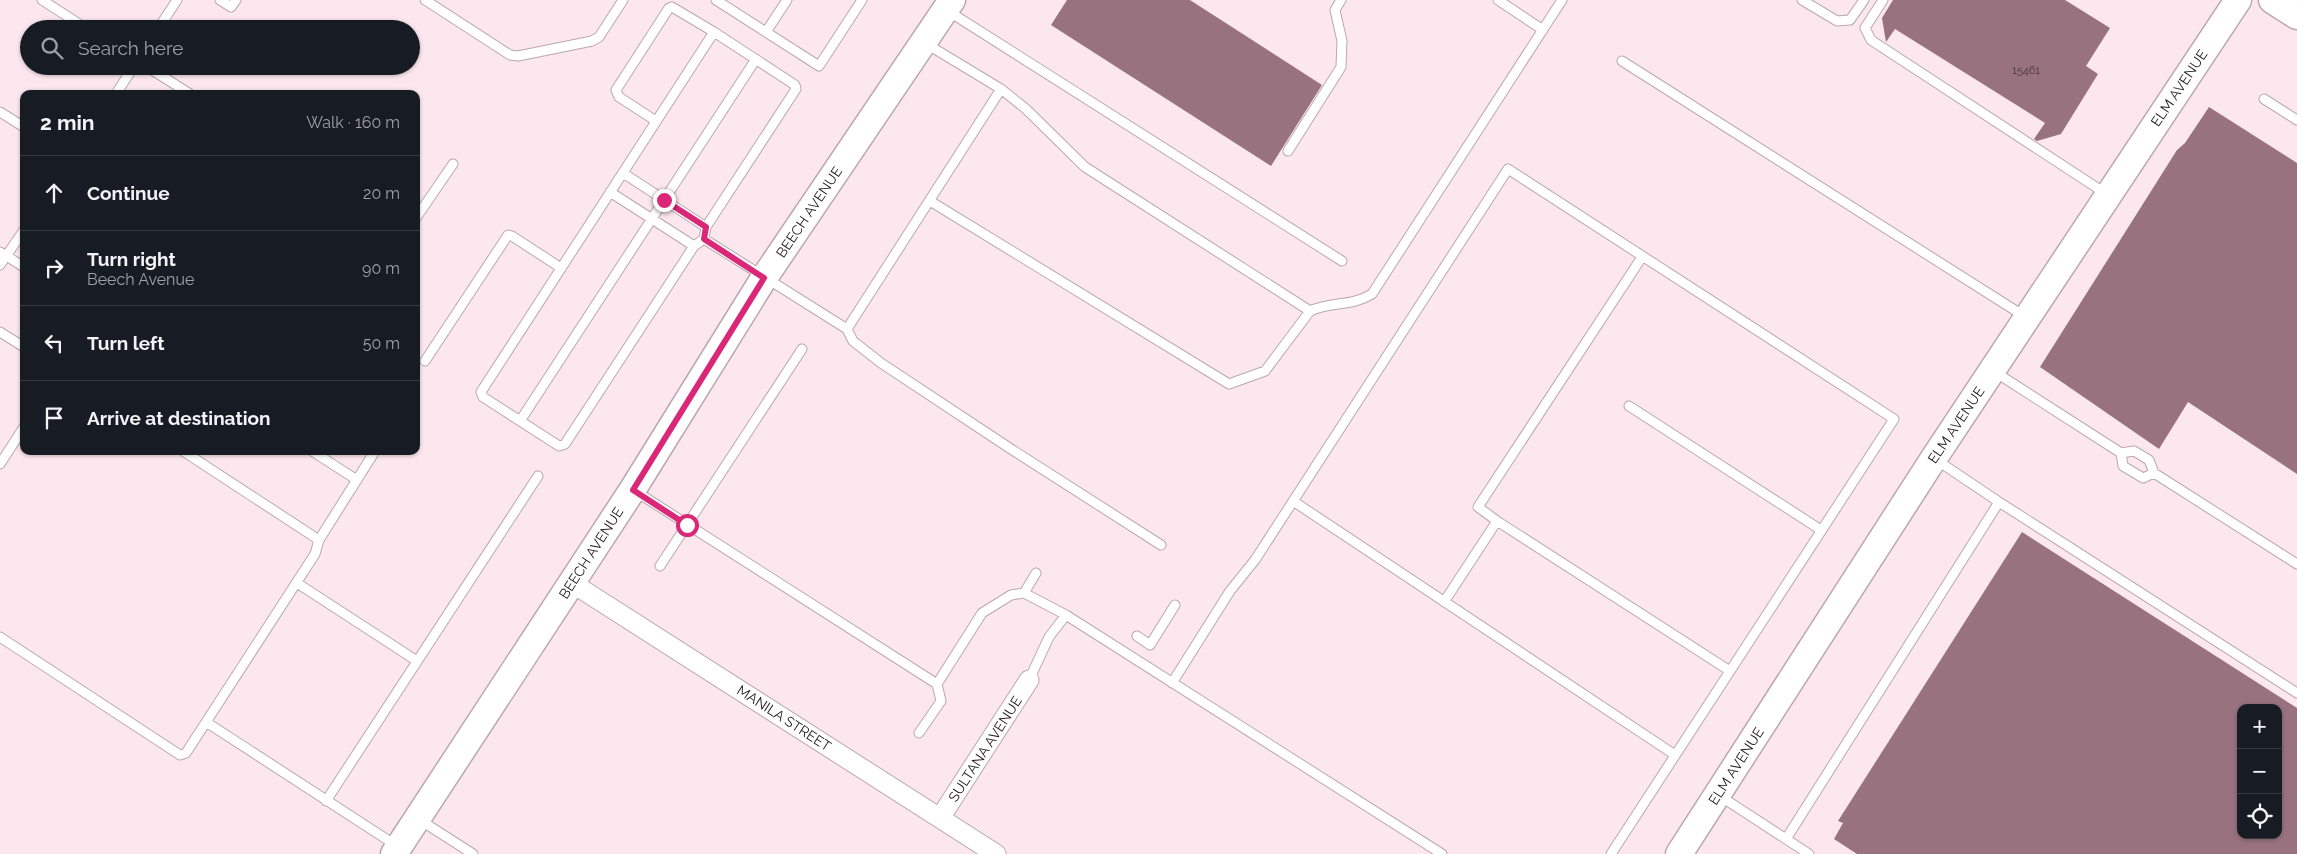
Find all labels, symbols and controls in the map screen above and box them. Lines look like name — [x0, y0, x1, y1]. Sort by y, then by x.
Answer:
search box — [20, 20, 420, 75]
icon: search — [38, 34, 66, 62]
text: Search here — [78, 37, 184, 59]
street label: ELM AVENUE — [2148, 47, 2210, 129]
house number: 15461 — [2012, 64, 2040, 77]
text: 2 min — [40, 110, 94, 135]
text: Walk · 160 m — [306, 113, 400, 132]
street label: BEECH AVENUE — [773, 164, 845, 260]
icon: ahead — [40, 179, 68, 207]
text: Continue — [87, 182, 170, 204]
text: 20 m — [363, 184, 400, 203]
route end — [653, 189, 676, 212]
text: Turn right — [87, 248, 176, 270]
icon: right — [40, 254, 68, 282]
text: 90 m — [362, 259, 400, 278]
text: Beech Avenue — [87, 270, 194, 289]
icon: left — [40, 329, 68, 357]
text: Turn left — [87, 332, 164, 354]
text: 50 m — [363, 334, 400, 353]
street label: ELM AVENUE — [1925, 384, 1987, 466]
icon: arrive — [40, 404, 68, 432]
text: Arrive at destination — [87, 407, 271, 429]
street label: BEECH AVENUE — [555, 504, 627, 602]
route start — [676, 514, 699, 537]
street label: MANILA STREET — [734, 682, 834, 755]
street label: SULTANA AVENUE — [945, 693, 1025, 805]
map controls — [2237, 704, 2282, 839]
button: + — [2237, 704, 2282, 749]
street label: ELM AVENUE — [1705, 724, 1767, 808]
button: − — [2237, 749, 2282, 794]
button: locate — [2237, 794, 2282, 839]

